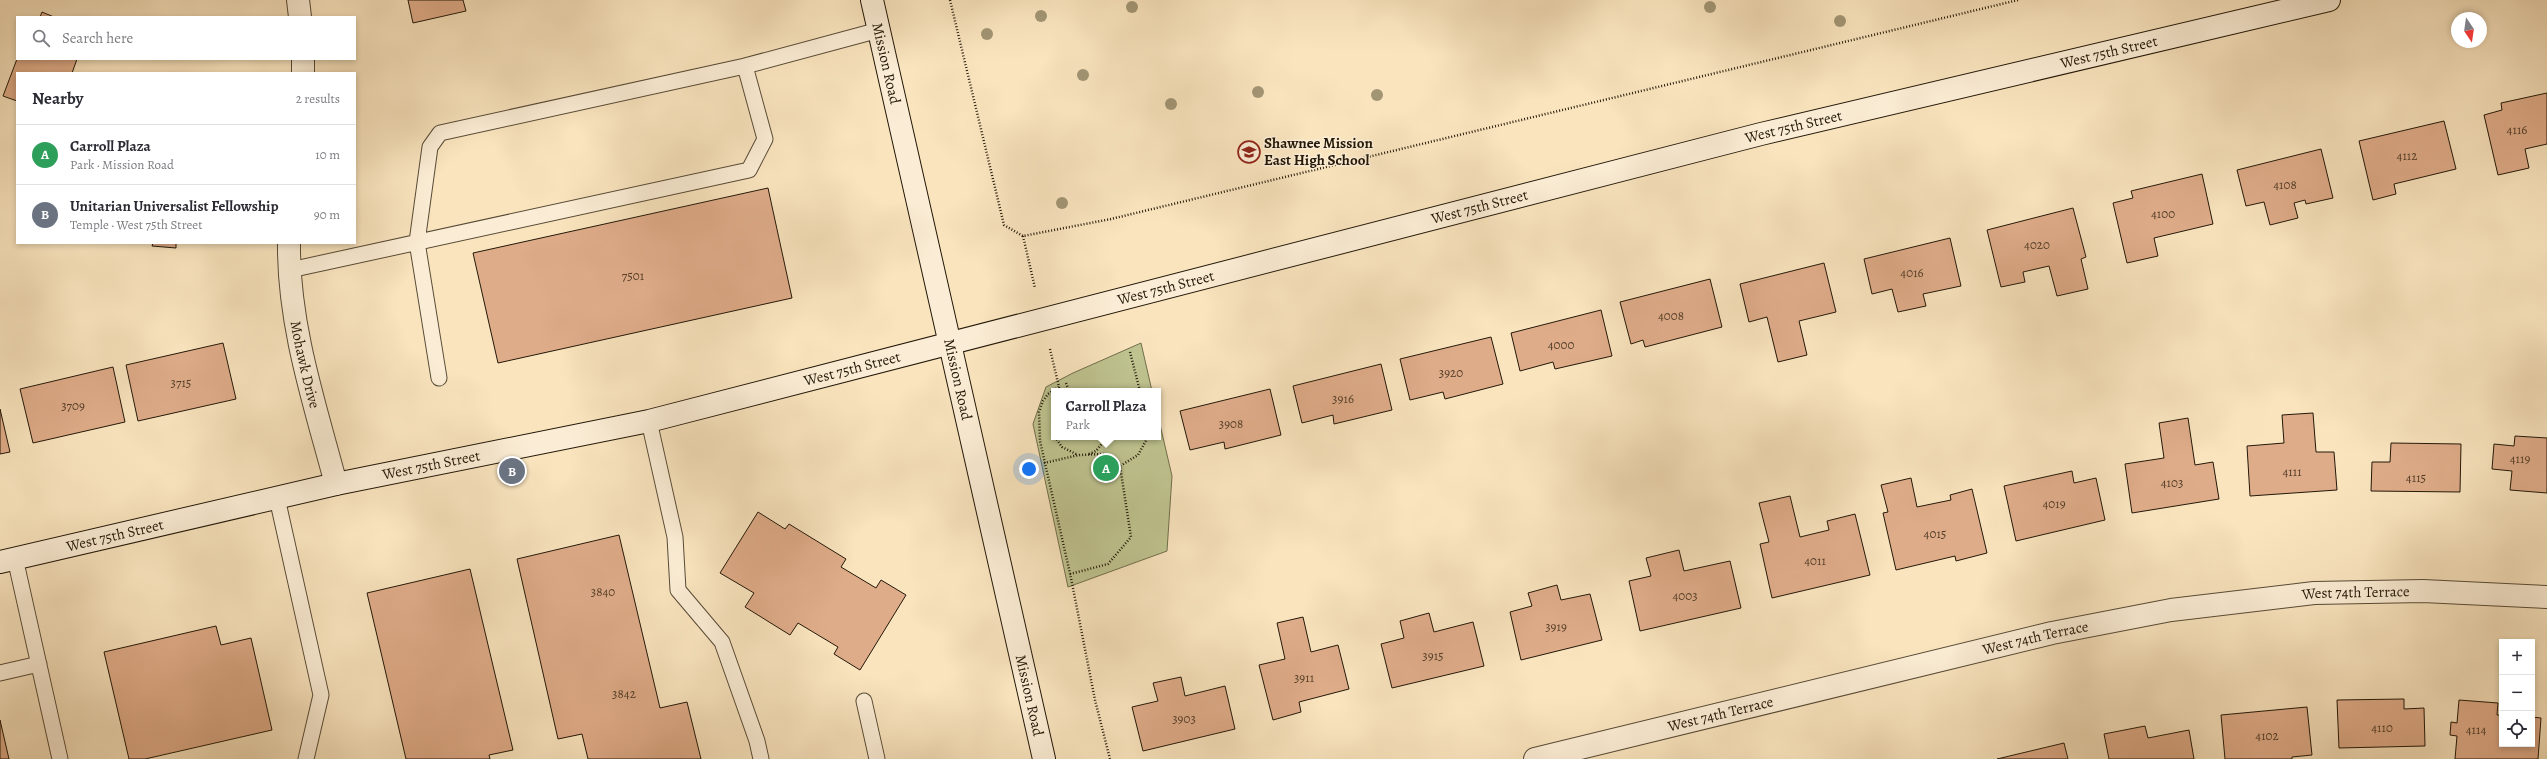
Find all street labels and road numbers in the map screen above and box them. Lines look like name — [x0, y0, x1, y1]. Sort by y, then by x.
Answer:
street label: Mission Road — [867, 21, 906, 107]
street label: West 75th Street — [2057, 31, 2159, 73]
street label: West 75th Street — [1742, 105, 1844, 148]
street label: West 75th Street — [1428, 185, 1530, 229]
street label: West 75th Street — [1114, 266, 1216, 310]
street label: Mohawk Drive — [286, 319, 325, 411]
street label: Mission Road — [939, 337, 977, 423]
street label: West 75th Street — [801, 346, 903, 391]
street label: West 75th Street — [380, 445, 482, 485]
street label: West 75th Street — [63, 514, 166, 557]
street label: West 74th Terrace — [2300, 581, 2410, 604]
street label: West 74th Terrace — [1980, 616, 2090, 660]
street label: Mission Road — [1011, 653, 1049, 739]
street label: West 74th Terrace — [1665, 691, 1776, 737]

